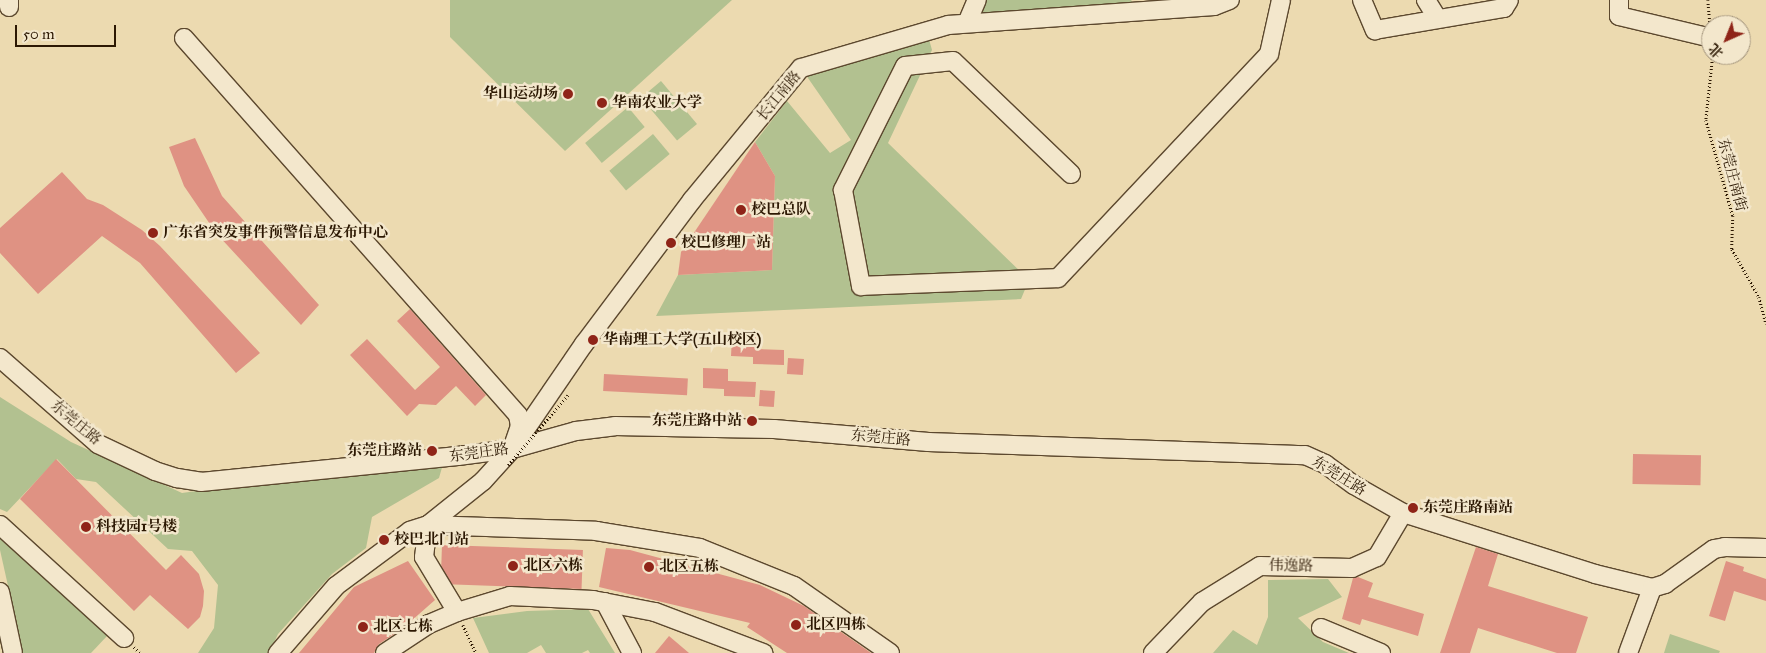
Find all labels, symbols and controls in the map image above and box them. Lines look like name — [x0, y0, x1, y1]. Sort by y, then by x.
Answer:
scale bar — [18, 15, 119, 47]
north arrow — [1701, 15, 1751, 65]
text: 50 m — [23, 25, 55, 43]
text: 北 — [1705, 39, 1727, 61]
street label: 长江南路 — [753, 67, 805, 125]
place label: 华山运动场 — [483, 85, 558, 103]
marker: 华山运动场 — [562, 88, 574, 100]
place label: 华南农业大学 — [612, 94, 702, 112]
marker: 华南农业大学 — [596, 97, 608, 109]
street label: 东莞庄南街 — [1714, 136, 1750, 214]
place label: 校巴总队 — [751, 201, 811, 219]
marker: 校巴总队 — [735, 204, 747, 216]
place label: 广东省突发事件预警信息发布中心 — [163, 224, 388, 242]
marker: 广东省突发事件预警信息发布中心 — [147, 227, 159, 239]
place label: 校巴修理厂站 — [681, 234, 771, 252]
marker: 校巴修理厂站 — [665, 237, 677, 249]
place label: 华南理工大学(五山校区) — [603, 331, 761, 349]
marker: 华南理工大学(五山校区) — [587, 334, 599, 346]
street label: 东莞庄路 — [47, 397, 105, 449]
place label: 东莞庄路中站 — [652, 412, 742, 430]
marker: 东莞庄路中站 — [746, 415, 758, 427]
street label: 东莞庄路 — [850, 426, 912, 450]
street label: 东莞庄路 — [448, 440, 510, 466]
place label: 东莞庄路站 — [347, 442, 422, 460]
marker: 东莞庄路站 — [426, 445, 438, 457]
street label: 东莞庄路 — [1309, 452, 1369, 500]
place label: 东莞庄路南站 — [1423, 499, 1513, 517]
marker: 东莞庄路南站 — [1407, 502, 1419, 514]
place label: 科技园1号楼 — [96, 518, 177, 536]
marker: 科技园1号楼 — [80, 521, 92, 533]
place label: 校巴北门站 — [394, 531, 469, 549]
marker: 校巴北门站 — [378, 534, 390, 546]
place label: 北区六栋 — [523, 557, 583, 575]
street label: 伟逸路 — [1268, 557, 1314, 575]
place label: 北区五栋 — [659, 558, 719, 576]
marker: 北区六栋 — [507, 560, 519, 572]
marker: 北区五栋 — [643, 561, 655, 573]
place label: 北区四栋 — [806, 616, 866, 634]
place label: 北区七栋 — [373, 618, 433, 636]
marker: 北区四栋 — [790, 619, 802, 631]
marker: 北区七栋 — [357, 621, 369, 633]

